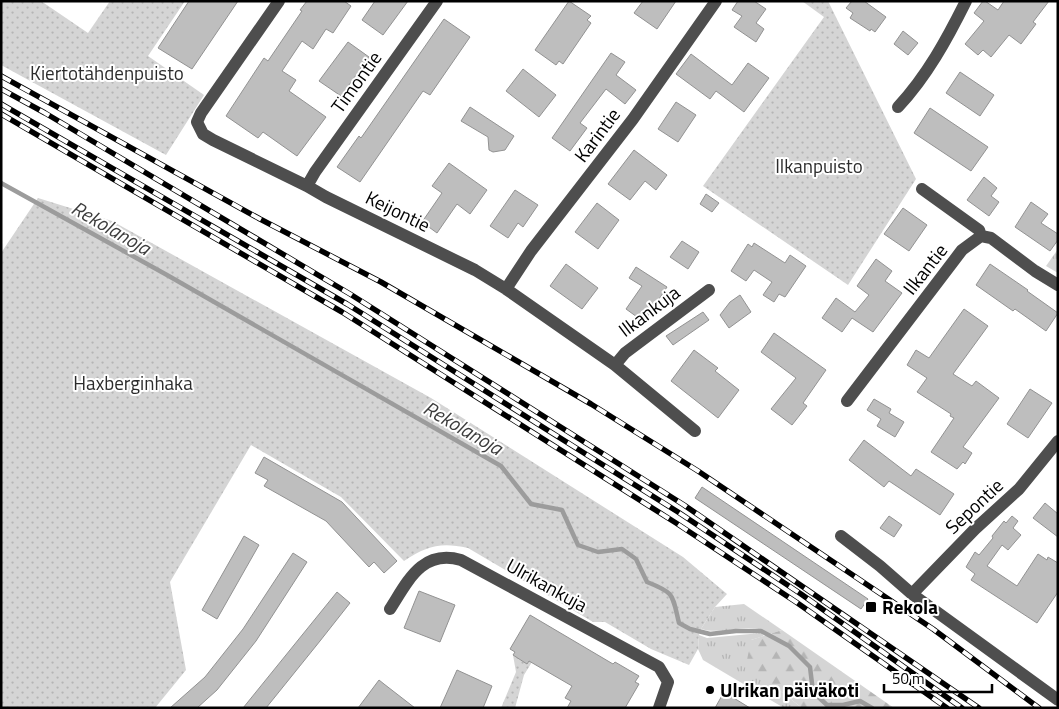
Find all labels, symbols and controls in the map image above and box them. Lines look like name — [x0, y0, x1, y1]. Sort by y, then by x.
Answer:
street label: Timontie — [323, 45, 388, 119]
park label: Kiertotähdenpuisto — [30, 58, 184, 87]
street label: Karintie — [566, 101, 627, 168]
park label: Ilkanpuisto — [775, 151, 863, 180]
street label: Keijontie — [361, 182, 436, 239]
water label: Rekolanoja — [66, 192, 158, 263]
street label: Ilkantie — [895, 237, 954, 301]
street label: Ilkankuja — [612, 277, 686, 343]
park label: Haxberginhaka — [73, 368, 193, 397]
water label: Rekolanoja — [418, 392, 510, 463]
street label: Sepontie — [938, 471, 1009, 540]
street label: Ulrikankuja — [501, 550, 594, 619]
place label: Rekola — [882, 592, 938, 621]
marker: Rekola — [864, 600, 878, 614]
scale bar — [884, 662, 992, 694]
text: 50 m — [892, 667, 925, 690]
place label: Ulrikan päiväkoti — [720, 675, 859, 704]
marker: Ulrikan päiväkoti — [704, 684, 716, 696]

